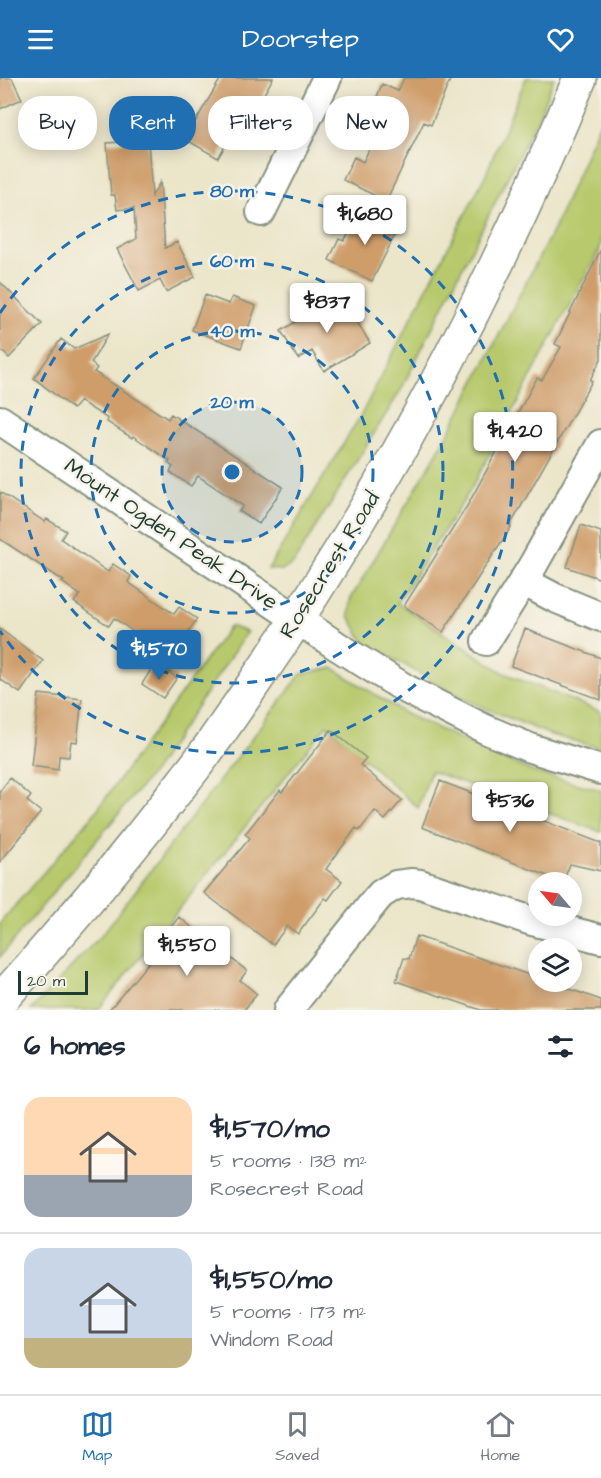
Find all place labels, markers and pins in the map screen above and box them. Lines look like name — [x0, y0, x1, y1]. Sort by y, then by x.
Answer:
pin: $1,680 — [316, 195, 414, 246]
pin: $837 — [291, 283, 363, 334]
pin: $1,420 — [466, 412, 564, 463]
centre of rings — [222, 462, 242, 482]
pin: $1,570 — [110, 630, 208, 681]
pin: $536 — [474, 782, 546, 833]
pin: $1,550 — [138, 926, 236, 977]

